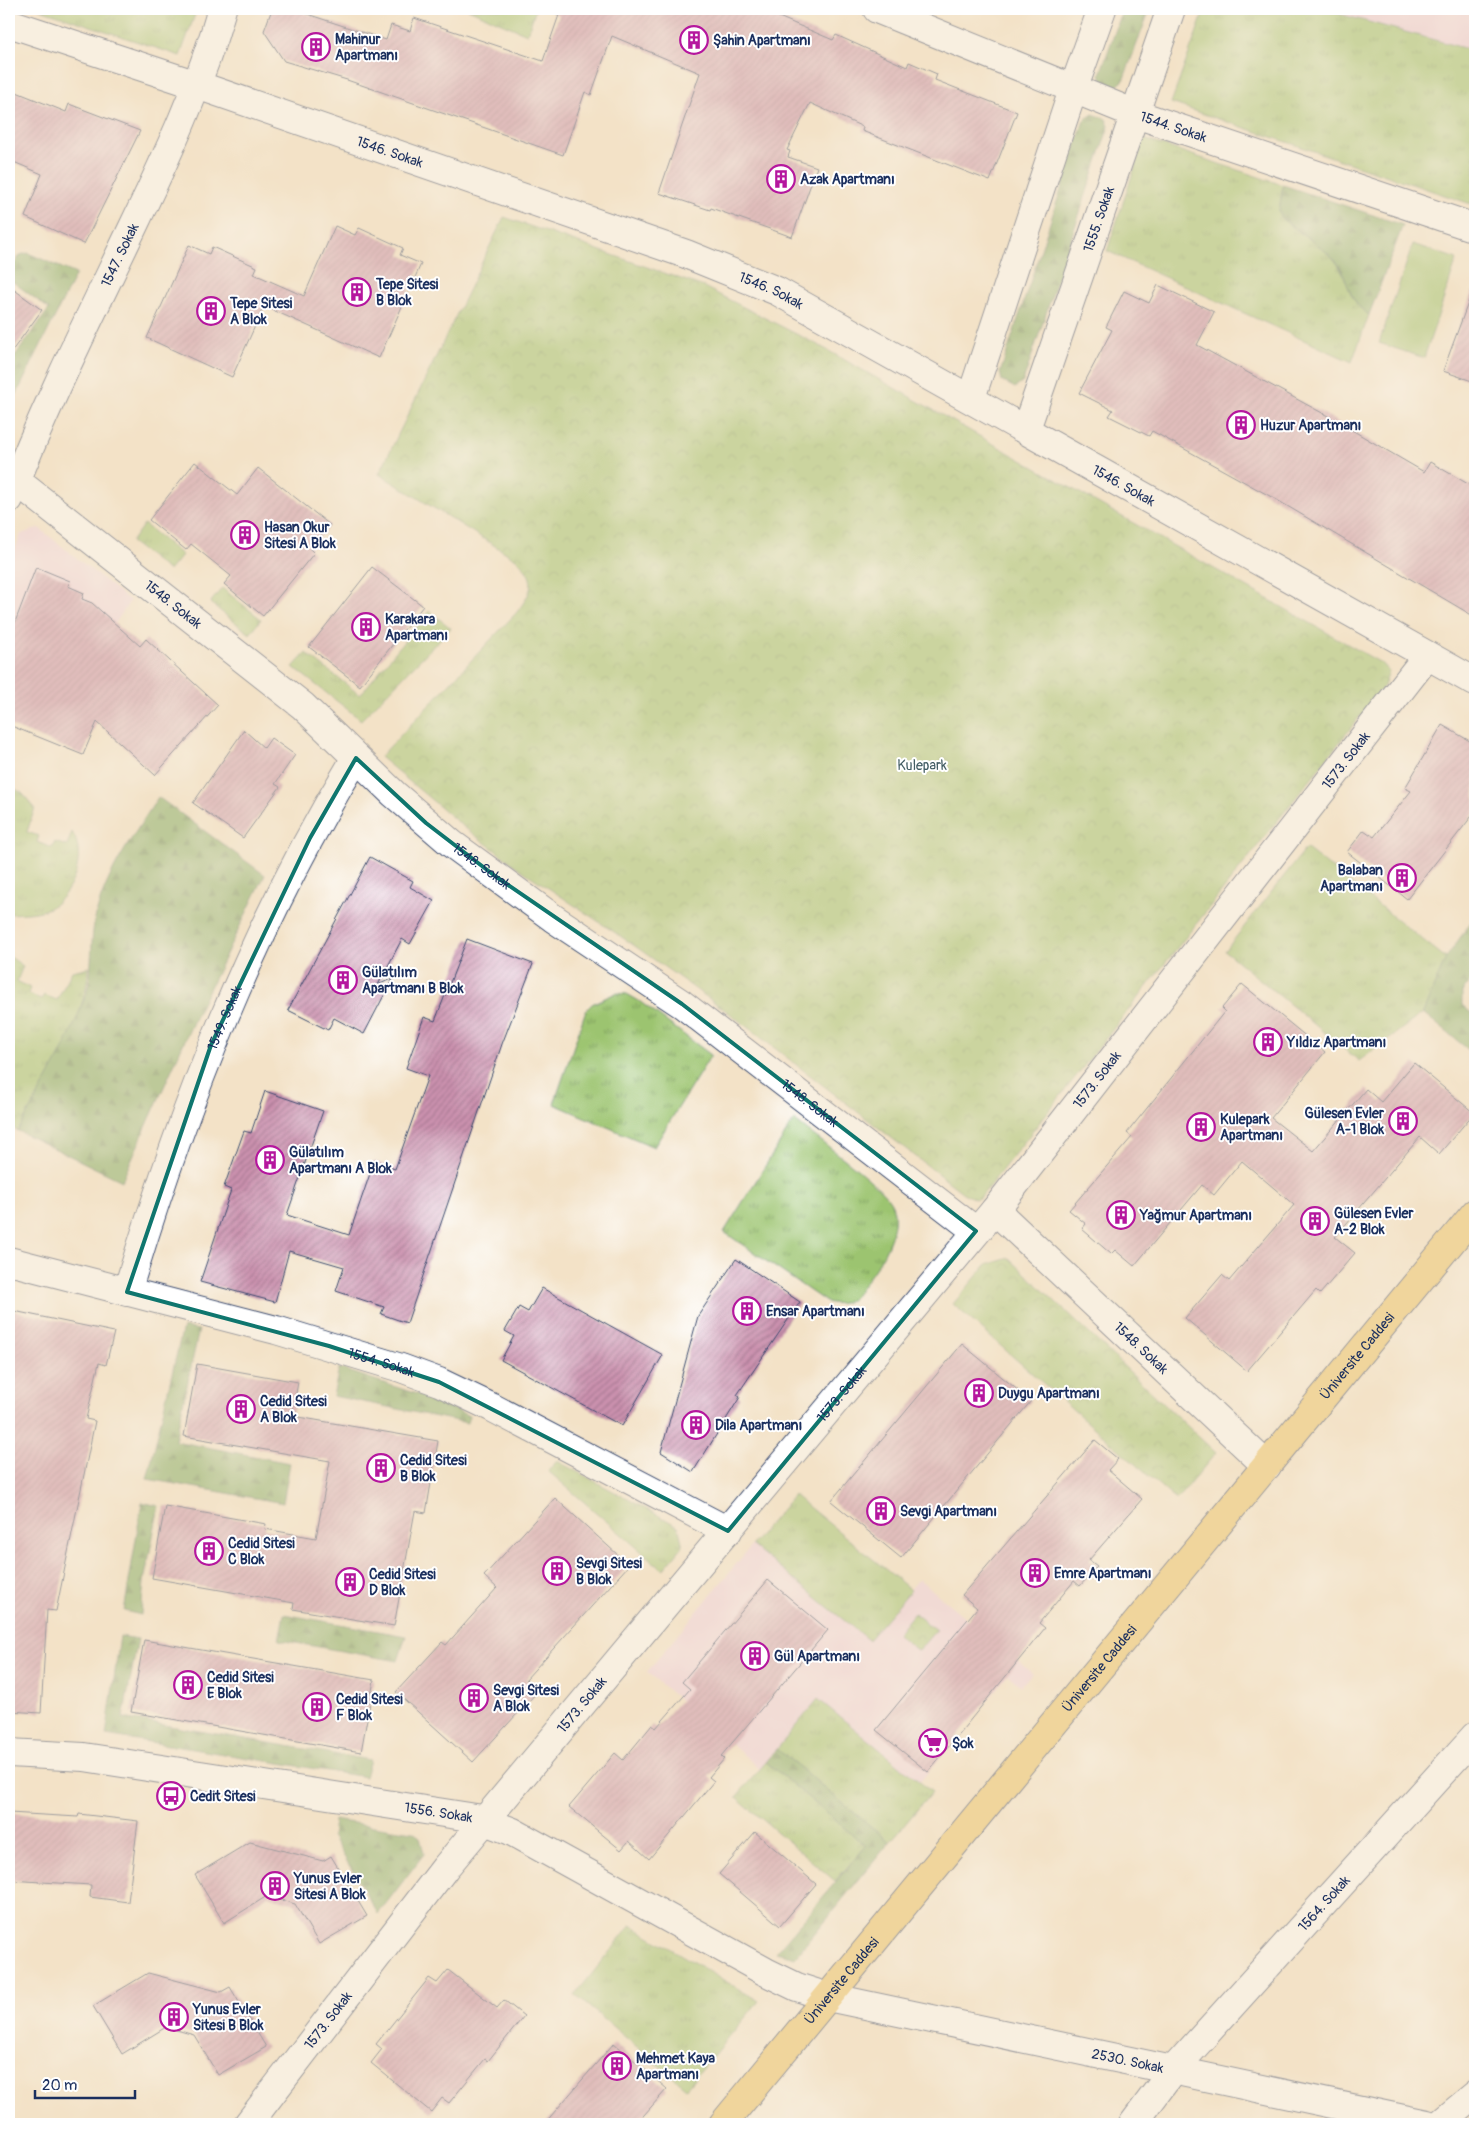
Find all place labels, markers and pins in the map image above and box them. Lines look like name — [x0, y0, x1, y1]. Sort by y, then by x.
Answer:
building icon: Şahin Apartmanı — [679, 25, 709, 55]
place label: Mahinur Apartmanı — [335, 31, 398, 64]
building icon: Mahinur Apartmanı — [301, 32, 331, 62]
place label: Şahin Apartmanı — [713, 32, 811, 49]
building icon: Azak Apartmanı — [766, 164, 796, 194]
place label: Azak Apartmanı — [800, 171, 895, 188]
place label: Tepe Sitesi B Blok — [375, 276, 439, 309]
building icon: Tepe Sitesi B Blok — [342, 277, 372, 307]
place label: Tepe Sitesi A Blok — [229, 295, 293, 328]
building icon: Tepe Sitesi A Blok — [196, 296, 226, 326]
building icon: Huzur Apartmanı — [1226, 410, 1256, 440]
place label: Huzur Apartmanı — [1260, 417, 1361, 434]
place label: Hasan Okur Sitesi A Blok — [264, 519, 336, 552]
building icon: Hasan Okur Sitesi A Blok — [230, 520, 260, 550]
place label: Karakara Apartmanı — [385, 611, 448, 644]
building icon: Karakara Apartmanı — [351, 612, 381, 642]
place label: Balaban Apartmanı — [1320, 862, 1383, 895]
building icon: Balaban Apartmanı — [1387, 863, 1417, 893]
place label: Gülatılım Apartmanı B Blok — [362, 964, 464, 997]
building icon: Gülatılım Apartmanı B Blok — [328, 965, 358, 995]
building icon: Yıldız Apartmanı — [1253, 1027, 1283, 1057]
place label: Yıldız Apartmanı — [1286, 1034, 1386, 1051]
place label: Gülesen Evler A-1 Blok — [1305, 1105, 1385, 1138]
building icon: Gülesen Evler A-1 Blok — [1388, 1106, 1418, 1136]
place label: Kulepark Apartmanı — [1220, 1111, 1283, 1144]
building icon: Kulepark Apartmanı — [1186, 1112, 1216, 1142]
place label: Gülatılım Apartmanı A Blok — [289, 1144, 392, 1177]
building icon: Gülatılım Apartmanı A Blok — [255, 1145, 285, 1175]
building icon: Yağmur Apartmanı — [1106, 1200, 1136, 1230]
place label: Gülesen Evler A-2 Blok — [1334, 1205, 1414, 1238]
building icon: Gülesen Evler A-2 Blok — [1300, 1206, 1330, 1236]
place label: Yağmur Apartmanı — [1139, 1207, 1252, 1224]
building icon: Ensar Apartmanı — [732, 1296, 762, 1326]
place label: Ensar Apartmanı — [766, 1303, 865, 1320]
building icon: Duygu Apartmanı — [964, 1378, 994, 1408]
place label: Duygu Apartmanı — [998, 1385, 1100, 1402]
place label: Cedid Sitesi A Blok — [260, 1393, 327, 1426]
building icon: Cedid Sitesi A Blok — [226, 1394, 256, 1424]
building icon: Dila Apartmanı — [681, 1410, 711, 1440]
place label: Dila Apartmanı — [715, 1417, 802, 1434]
place label: Cedid Sitesi B Blok — [400, 1452, 467, 1485]
building icon: Cedid Sitesi B Blok — [366, 1453, 396, 1483]
building icon: Sevgi Apartmanı — [866, 1496, 896, 1526]
place label: Sevgi Apartmanı — [900, 1503, 997, 1520]
place label: Cedid Sitesi C Blok — [228, 1535, 295, 1568]
building icon: Cedid Sitesi C Blok — [194, 1536, 224, 1566]
place label: Sevgi Sitesi B Blok — [576, 1555, 642, 1588]
building icon: Sevgi Sitesi B Blok — [542, 1556, 572, 1586]
building icon: Emre Apartmanı — [1020, 1558, 1050, 1588]
place label: Emre Apartmanı — [1054, 1565, 1151, 1582]
place label: Cedid Sitesi D Blok — [369, 1566, 436, 1599]
building icon: Cedid Sitesi D Blok — [335, 1567, 365, 1597]
building icon: Gül Apartmanı — [740, 1641, 770, 1671]
place label: Gül Apartmanı — [774, 1648, 860, 1665]
place label: Cedid Sitesi E Blok — [207, 1669, 274, 1702]
building icon: Cedid Sitesi E Blok — [173, 1670, 203, 1700]
place label: Sevgi Sitesi A Blok — [493, 1682, 559, 1715]
building icon: Sevgi Sitesi A Blok — [459, 1683, 489, 1713]
place label: Cedid Sitesi F Blok — [336, 1691, 403, 1724]
building icon: Cedid Sitesi F Blok — [302, 1692, 332, 1722]
supermarket icon: Şok — [918, 1728, 948, 1758]
place label: Şok — [952, 1735, 974, 1752]
bus stop icon: Cedit Sitesi — [156, 1781, 186, 1811]
place label: Cedit Sitesi — [190, 1788, 256, 1805]
place label: Yunus Evler Sitesi A Blok — [293, 1870, 366, 1903]
building icon: Yunus Evler Sitesi A Blok — [260, 1871, 290, 1901]
place label: Yunus Evler Sitesi B Blok — [192, 2001, 264, 2034]
building icon: Yunus Evler Sitesi B Blok — [159, 2002, 189, 2032]
place label: Mehmet Kaya Apartmanı — [636, 2050, 715, 2083]
building icon: Mehmet Kaya Apartmanı — [602, 2051, 632, 2081]

